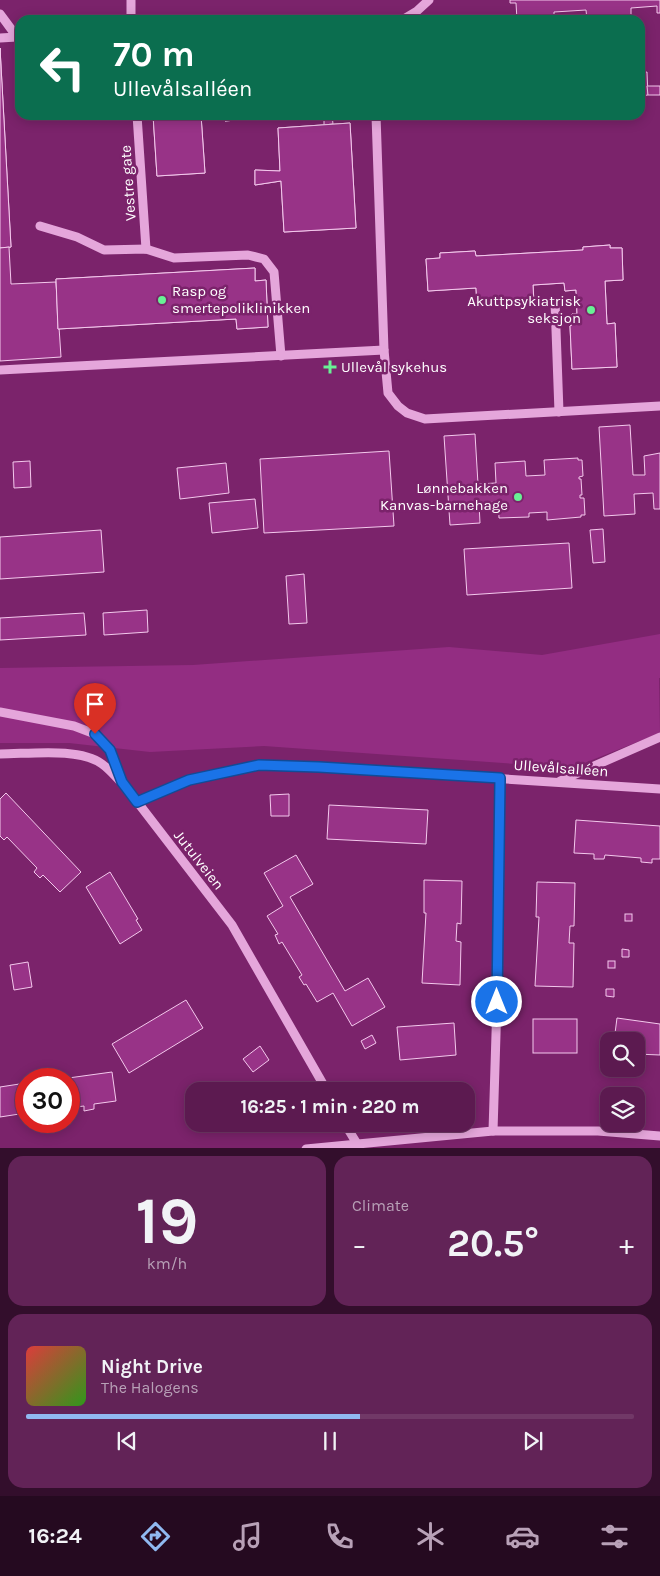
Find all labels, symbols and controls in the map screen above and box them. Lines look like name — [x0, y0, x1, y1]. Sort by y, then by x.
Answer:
text: 70 m — [113, 34, 195, 75]
icon: left — [30, 35, 95, 100]
text: Ullevålsalléen — [113, 76, 252, 102]
street label: Vestre gate — [116, 144, 140, 222]
place label: Rasp og smertepoliklinikken — [172, 282, 310, 317]
place label: Akuttpsykiatrisk seksjon — [467, 292, 581, 327]
marker: Rasp og smertepoliklinikken — [156, 294, 168, 306]
marker: Akuttpsykiatrisk seksjon — [585, 304, 597, 316]
place label: Ullevål sykehus — [341, 358, 447, 376]
marker: Ullevål sykehus — [323, 360, 337, 374]
place label: Lønnebakken Kanvas-barnehage — [380, 479, 508, 514]
marker: Lønnebakken Kanvas-barnehage — [512, 491, 524, 503]
pin — [74, 683, 116, 734]
icon: arrive — [81, 690, 109, 718]
street label: Ullevålsalléen — [513, 756, 609, 780]
street label: Jutulveien — [170, 827, 228, 893]
position arrow — [470, 975, 522, 1027]
map controls — [600, 1032, 645, 1132]
button: search — [600, 1032, 645, 1077]
speed limit sign: 30 — [15, 1068, 80, 1133]
button: layers — [600, 1087, 645, 1132]
text: 16:25 · 1 min · 220 m — [241, 1096, 419, 1118]
text: 19 — [136, 1183, 198, 1259]
text: Climate — [352, 1196, 409, 1215]
text: 20.5° — [447, 1221, 539, 1266]
text: − — [352, 1228, 367, 1261]
text: + — [619, 1228, 634, 1261]
text: km/h — [147, 1254, 187, 1273]
text: Night Drive — [101, 1356, 203, 1378]
text: The Halogens — [101, 1378, 199, 1397]
icon: previous — [113, 1427, 141, 1455]
icon: pause — [316, 1427, 344, 1455]
icon: next — [519, 1427, 547, 1455]
icon: directions — [138, 1519, 173, 1554]
icon: music — [230, 1519, 265, 1554]
icon: phone — [322, 1519, 357, 1554]
icon: climate — [413, 1519, 448, 1554]
icon: car — [505, 1519, 540, 1554]
icon: filters — [597, 1519, 632, 1554]
text: 16:24 — [28, 1523, 82, 1549]

